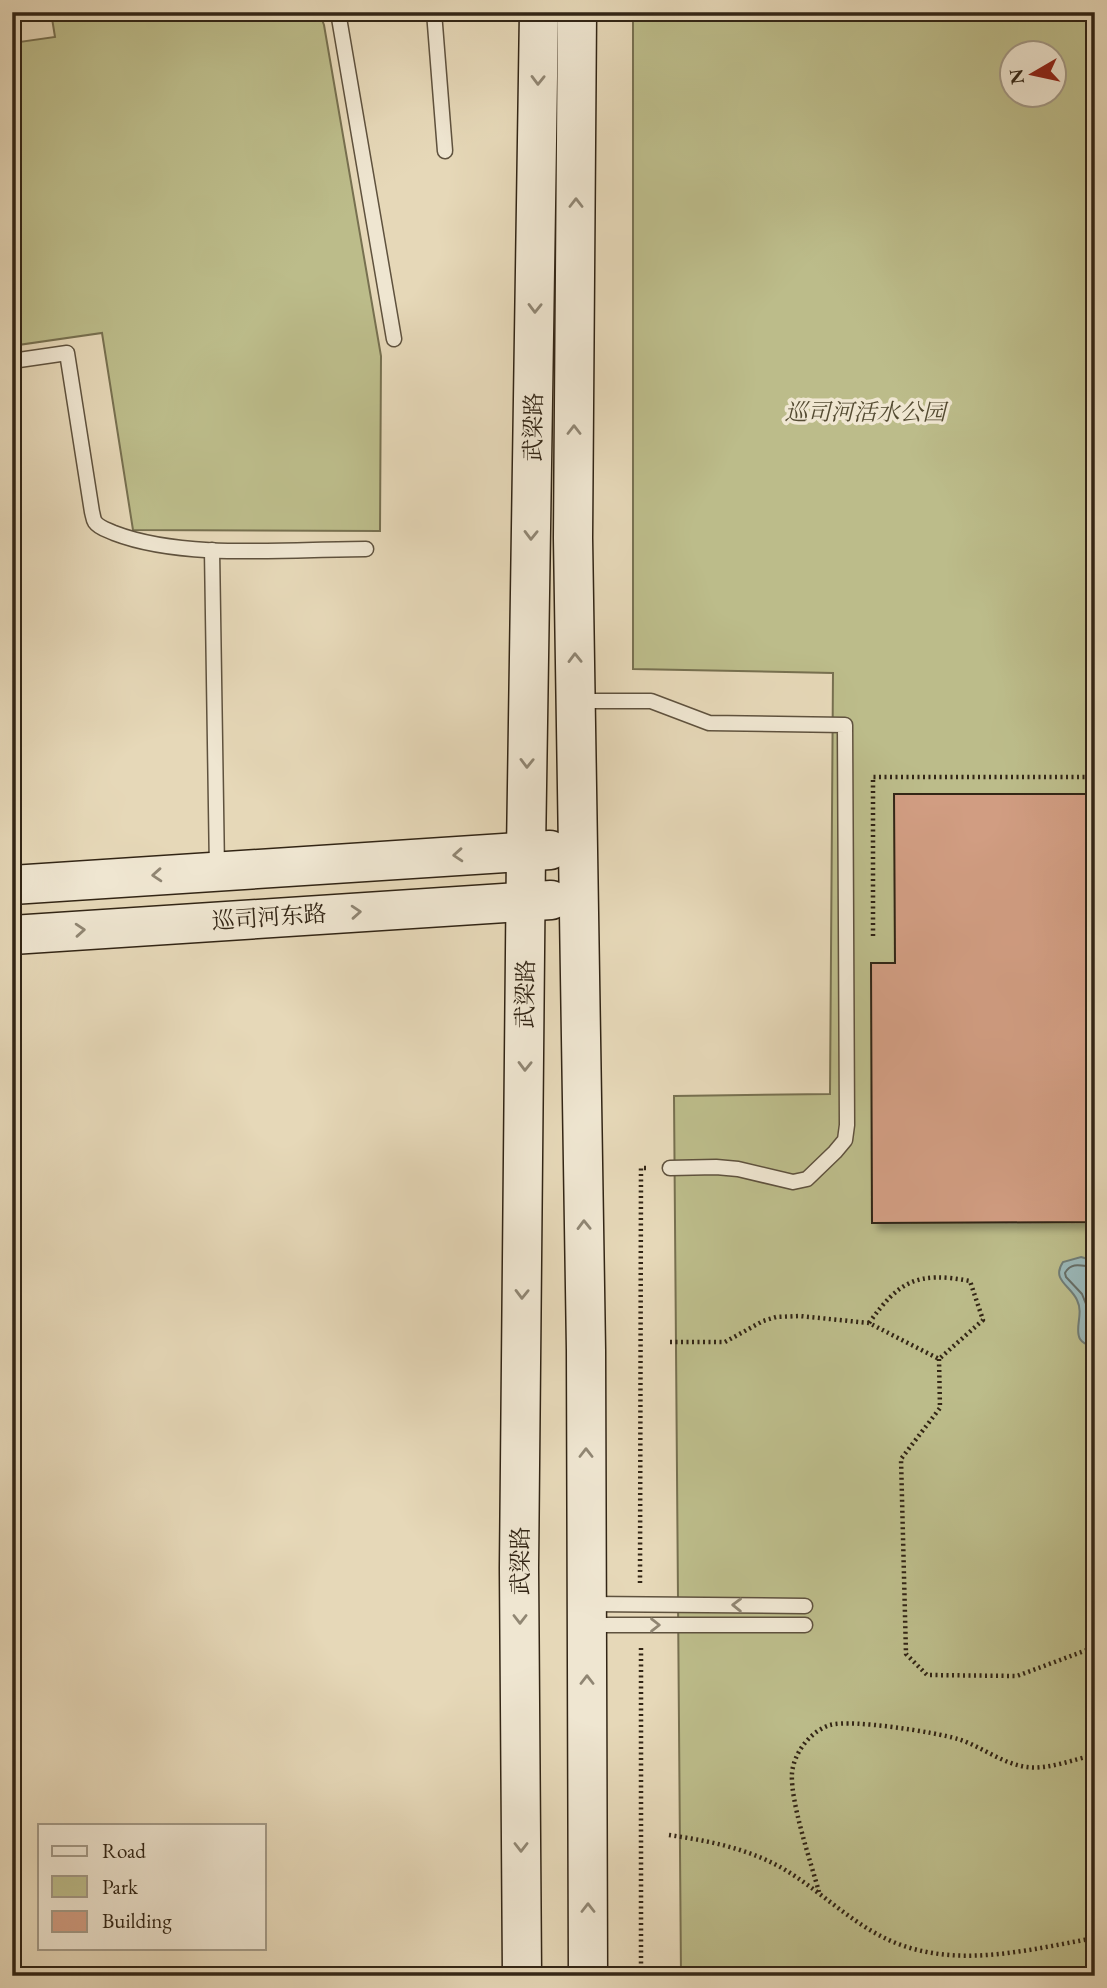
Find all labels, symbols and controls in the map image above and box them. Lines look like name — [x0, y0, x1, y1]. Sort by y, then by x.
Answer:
north arrow — [998, 38, 1068, 108]
text: N — [1003, 66, 1030, 86]
one-way arrow — [530, 76, 546, 86]
one-way arrow — [568, 197, 583, 208]
one-way arrow — [527, 303, 542, 314]
street label: 武梁路 — [517, 392, 549, 462]
park label: 巡司河活水公园 — [785, 397, 950, 427]
one-way arrow — [566, 424, 582, 435]
one-way arrow — [523, 531, 539, 541]
one-way arrow — [567, 652, 583, 662]
one-way arrow — [519, 758, 535, 769]
one-way arrow — [452, 847, 463, 862]
one-way arrow — [152, 867, 163, 882]
street label: 巡司河东路 — [211, 898, 327, 936]
one-way arrow — [351, 904, 362, 919]
one-way arrow — [75, 923, 86, 938]
street label: 武梁路 — [509, 959, 541, 1029]
one-way arrow — [517, 1062, 533, 1072]
one-way arrow — [576, 1219, 592, 1230]
one-way arrow — [514, 1289, 530, 1300]
one-way arrow — [579, 1447, 594, 1458]
street label: 武梁路 — [505, 1527, 535, 1596]
one-way arrow — [731, 1597, 742, 1613]
one-way arrow — [512, 1614, 527, 1625]
one-way arrow — [651, 1617, 661, 1633]
one-way arrow — [579, 1674, 595, 1685]
legend — [38, 1824, 266, 1950]
text: Road — [102, 1837, 146, 1864]
one-way arrow — [513, 1842, 529, 1853]
text: Park — [102, 1873, 139, 1900]
one-way arrow — [580, 1902, 596, 1912]
text: Building — [102, 1907, 172, 1934]

